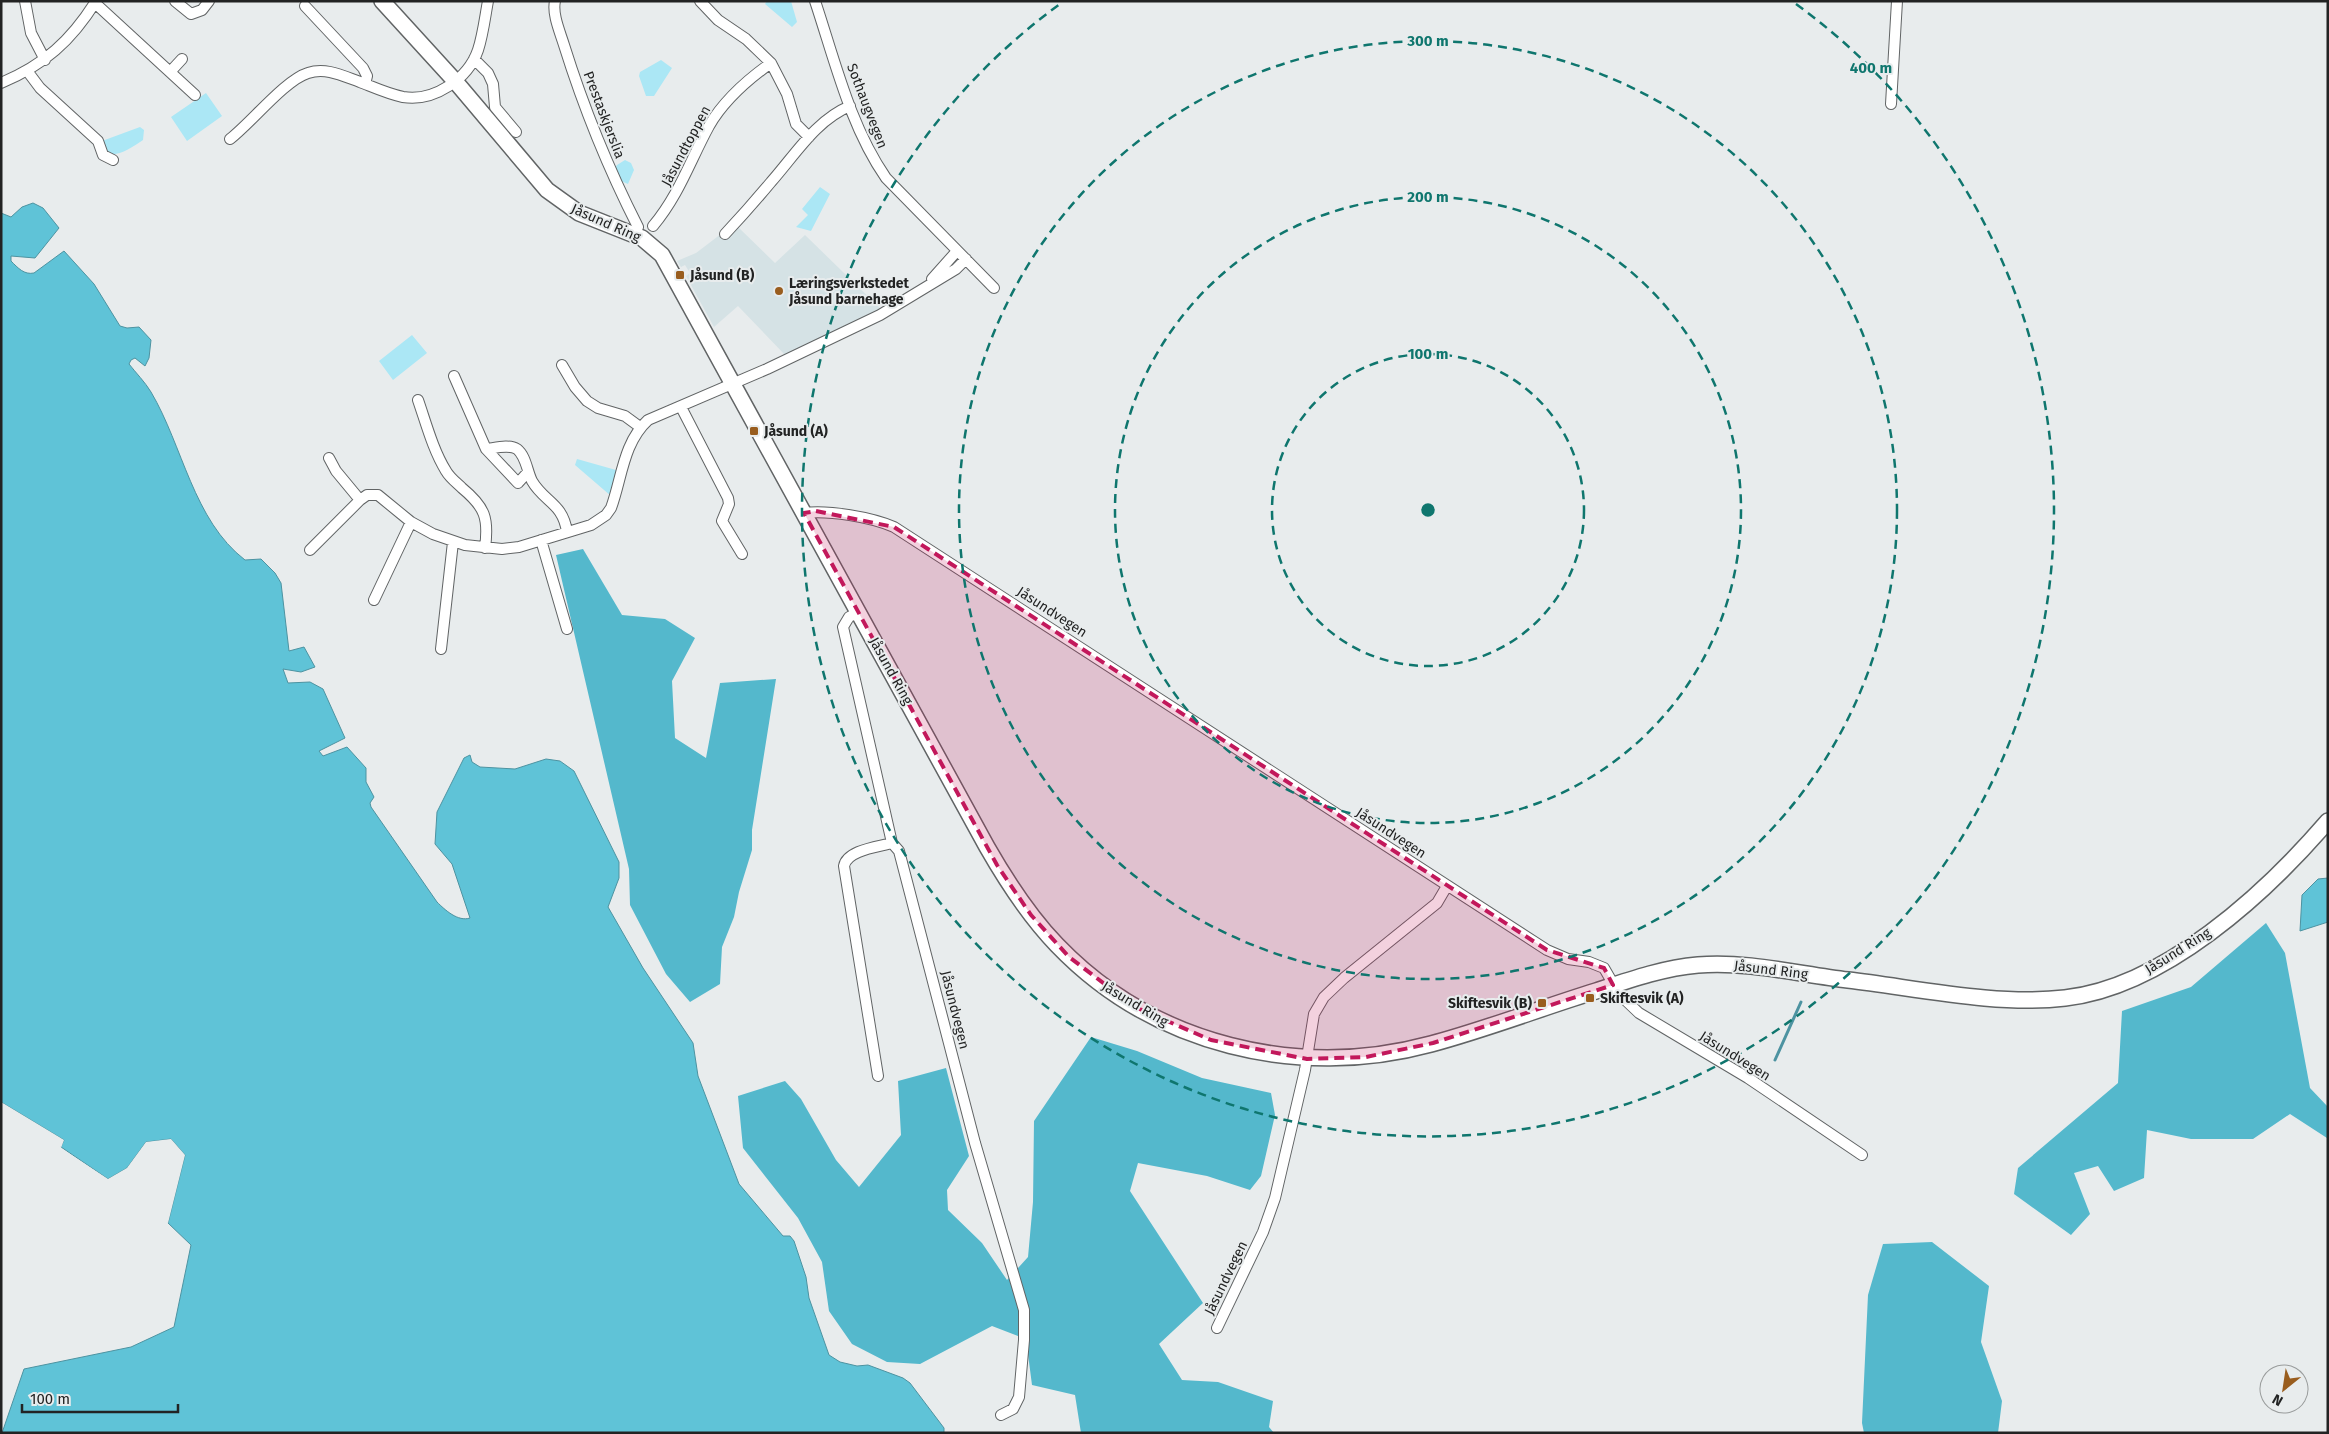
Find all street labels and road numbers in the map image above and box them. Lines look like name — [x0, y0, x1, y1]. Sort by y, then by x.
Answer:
street label: Sothaugvegen — [843, 61, 891, 151]
street label: Prestaskjerslia — [580, 69, 628, 161]
street label: Jåsundtoppen — [658, 103, 714, 189]
street label: Jåsund Ring — [568, 200, 644, 246]
street label: Jåsundvegen — [1014, 583, 1090, 641]
street label: Jåsund Ring — [865, 634, 917, 708]
street label: Jåsundvegen — [1353, 804, 1429, 862]
street label: Jåsund Ring — [2142, 924, 2215, 978]
street label: Jåsund Ring — [1733, 957, 1810, 983]
street label: Jåsundvegen — [937, 969, 973, 1051]
street label: Jåsund Ring — [1099, 977, 1172, 1031]
street label: Jåsundvegen — [1696, 1027, 1774, 1085]
street label: Jåsundvegen — [1201, 1238, 1251, 1318]

